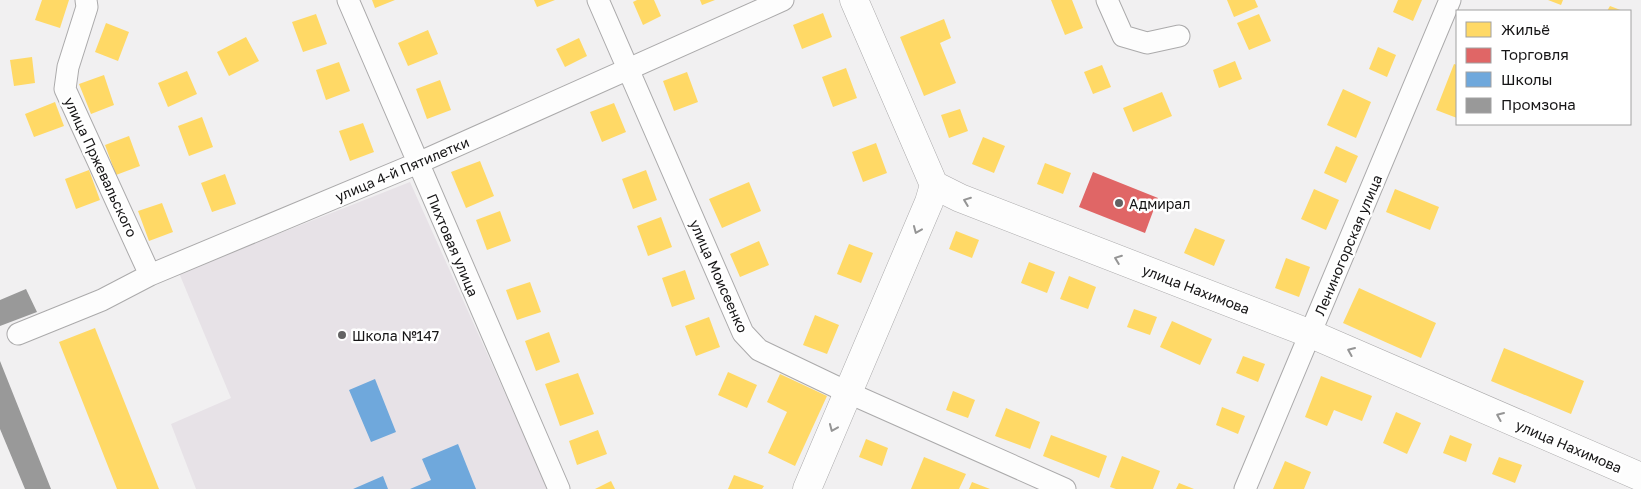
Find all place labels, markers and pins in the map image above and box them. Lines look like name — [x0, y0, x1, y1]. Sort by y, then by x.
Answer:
place label: Адмирал — [1129, 195, 1190, 212]
marker: Адмирал — [1113, 197, 1125, 209]
place label: Школа №147 — [352, 327, 439, 344]
marker: Школа №147 — [336, 329, 348, 341]

